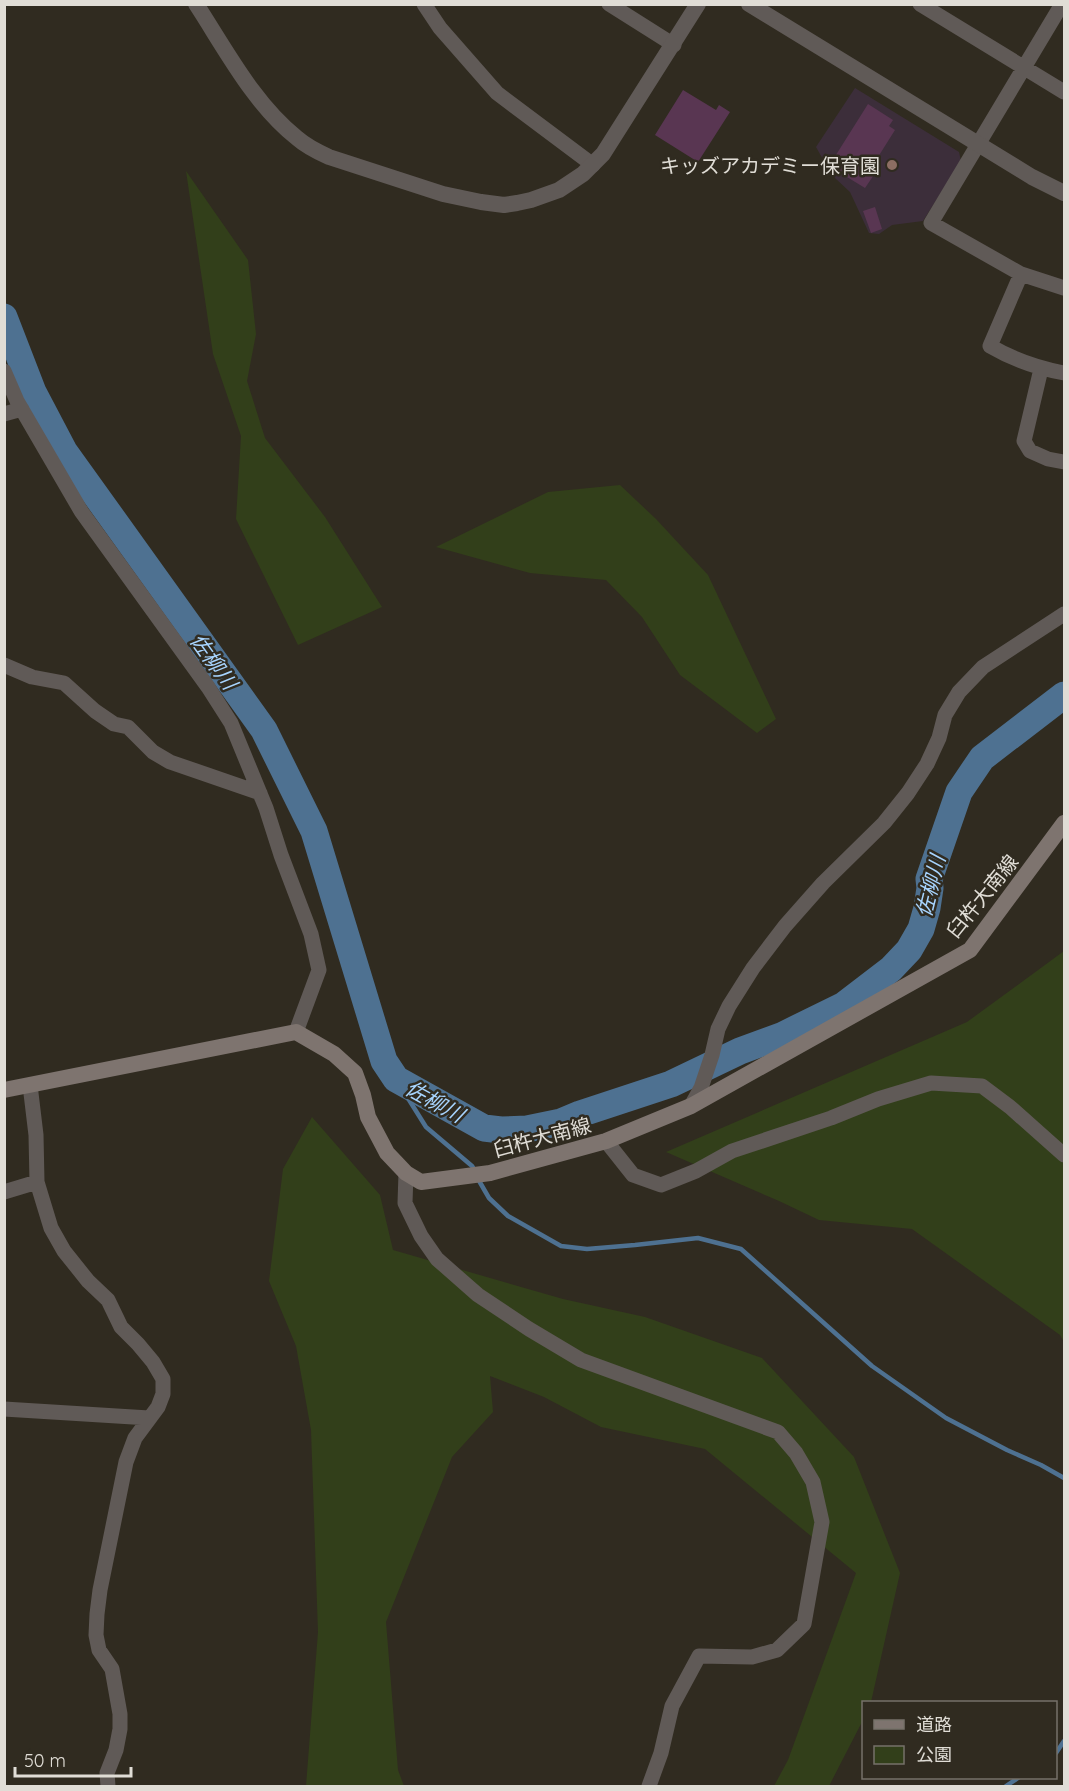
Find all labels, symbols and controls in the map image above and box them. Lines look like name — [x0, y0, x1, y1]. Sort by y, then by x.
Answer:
place label: キッズアカデミー保育園 — [660, 153, 880, 178]
marker: キッズアカデミー保育園 — [885, 158, 899, 172]
water label: 佐柳川 — [185, 628, 244, 696]
street label: 臼杵大南線 — [941, 849, 1023, 943]
water label: 佐柳川 — [910, 850, 951, 920]
water label: 佐柳川 — [401, 1074, 471, 1129]
street label: 臼杵大南線 — [490, 1112, 594, 1162]
legend — [862, 1701, 1057, 1779]
text: 道路 — [916, 1713, 952, 1736]
scale bar — [15, 1740, 130, 1778]
text: 公園 — [916, 1743, 952, 1766]
text: 50 m — [24, 1749, 66, 1772]

